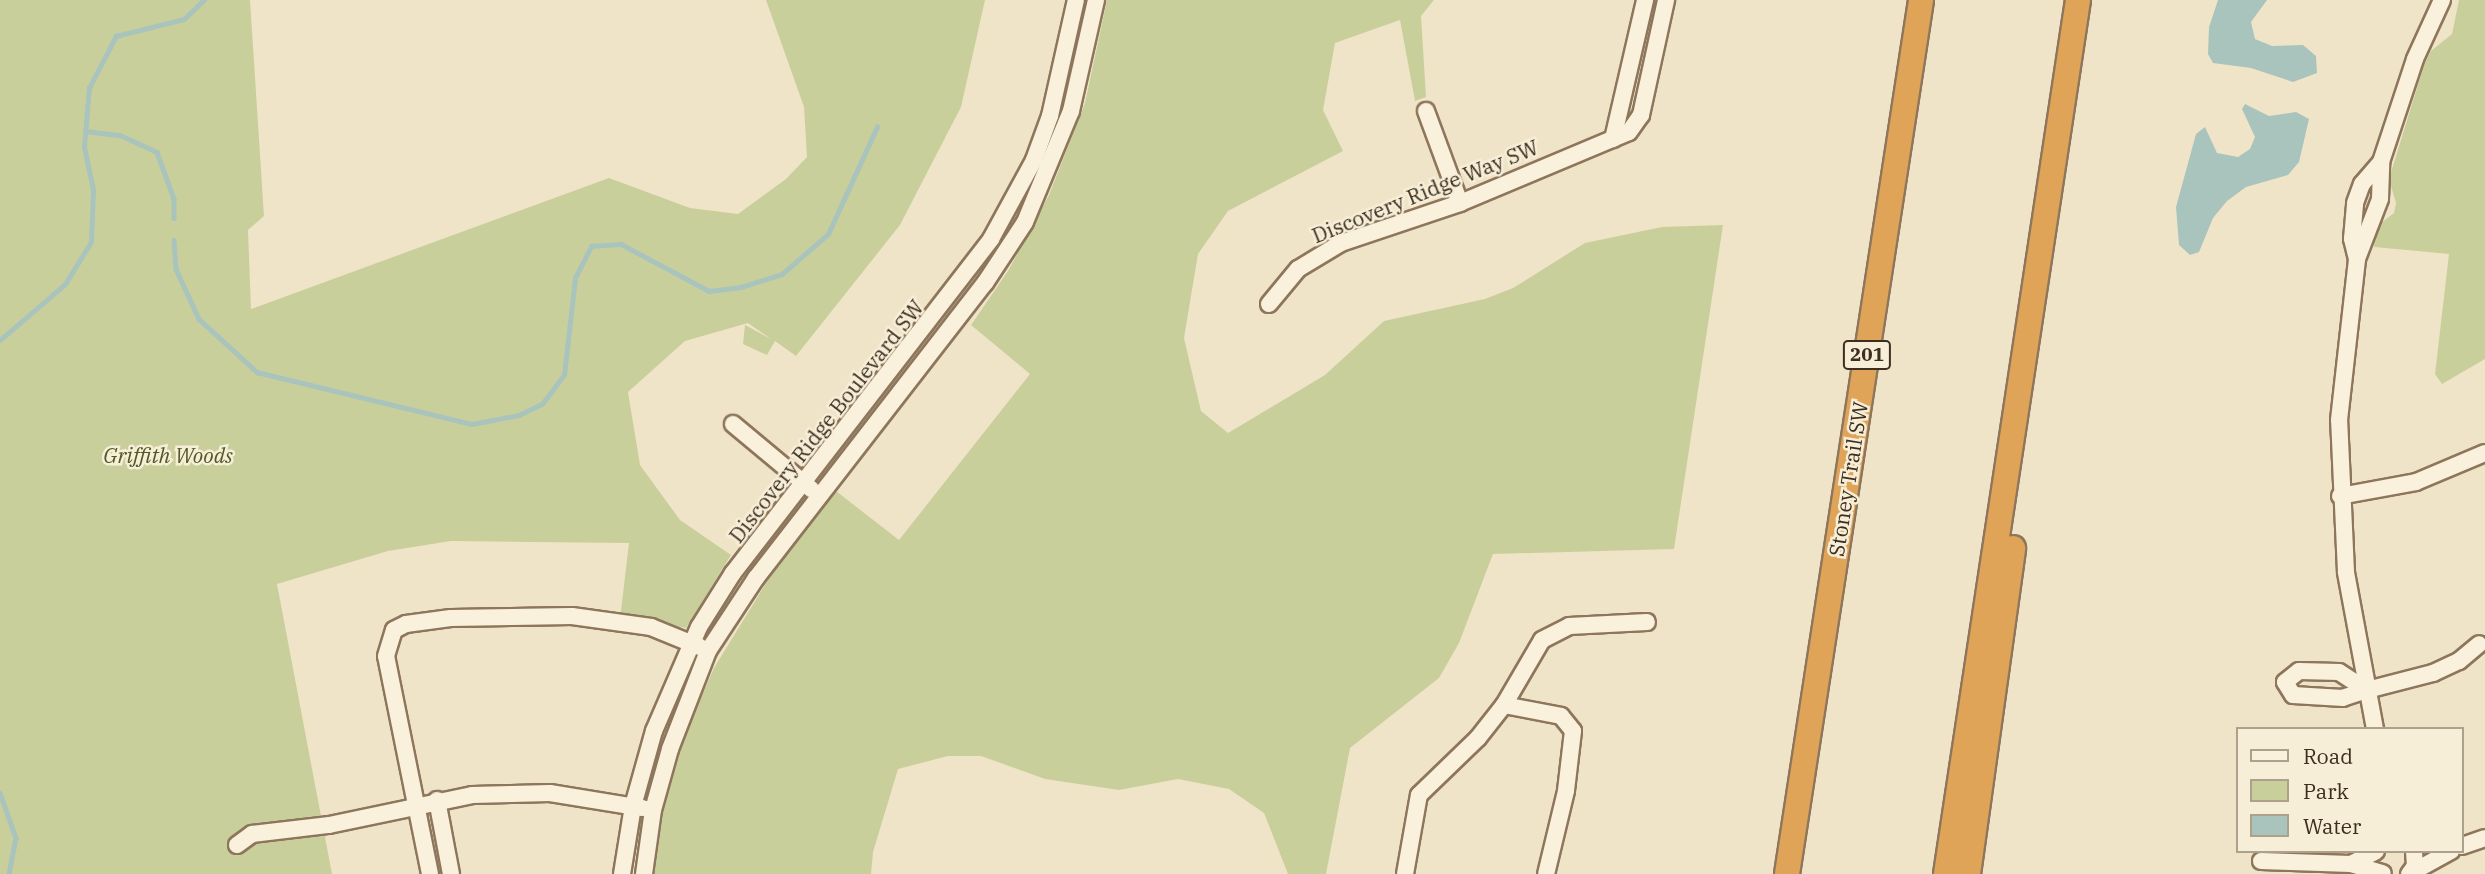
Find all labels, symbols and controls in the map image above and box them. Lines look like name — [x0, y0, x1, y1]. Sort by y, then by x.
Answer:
street label: Discovery Ridge Way SW — [1308, 134, 1542, 248]
street label: Discovery Ridge Boulevard SW — [723, 294, 929, 548]
road number: 201 — [1842, 340, 1892, 370]
street label: Stoney Trail SW — [1823, 400, 1873, 558]
park label: Griffith Woods — [103, 442, 233, 468]
legend — [2236, 727, 2464, 853]
text: Road — [2303, 742, 2353, 770]
text: Park — [2303, 777, 2349, 805]
text: Water — [2303, 812, 2361, 840]

